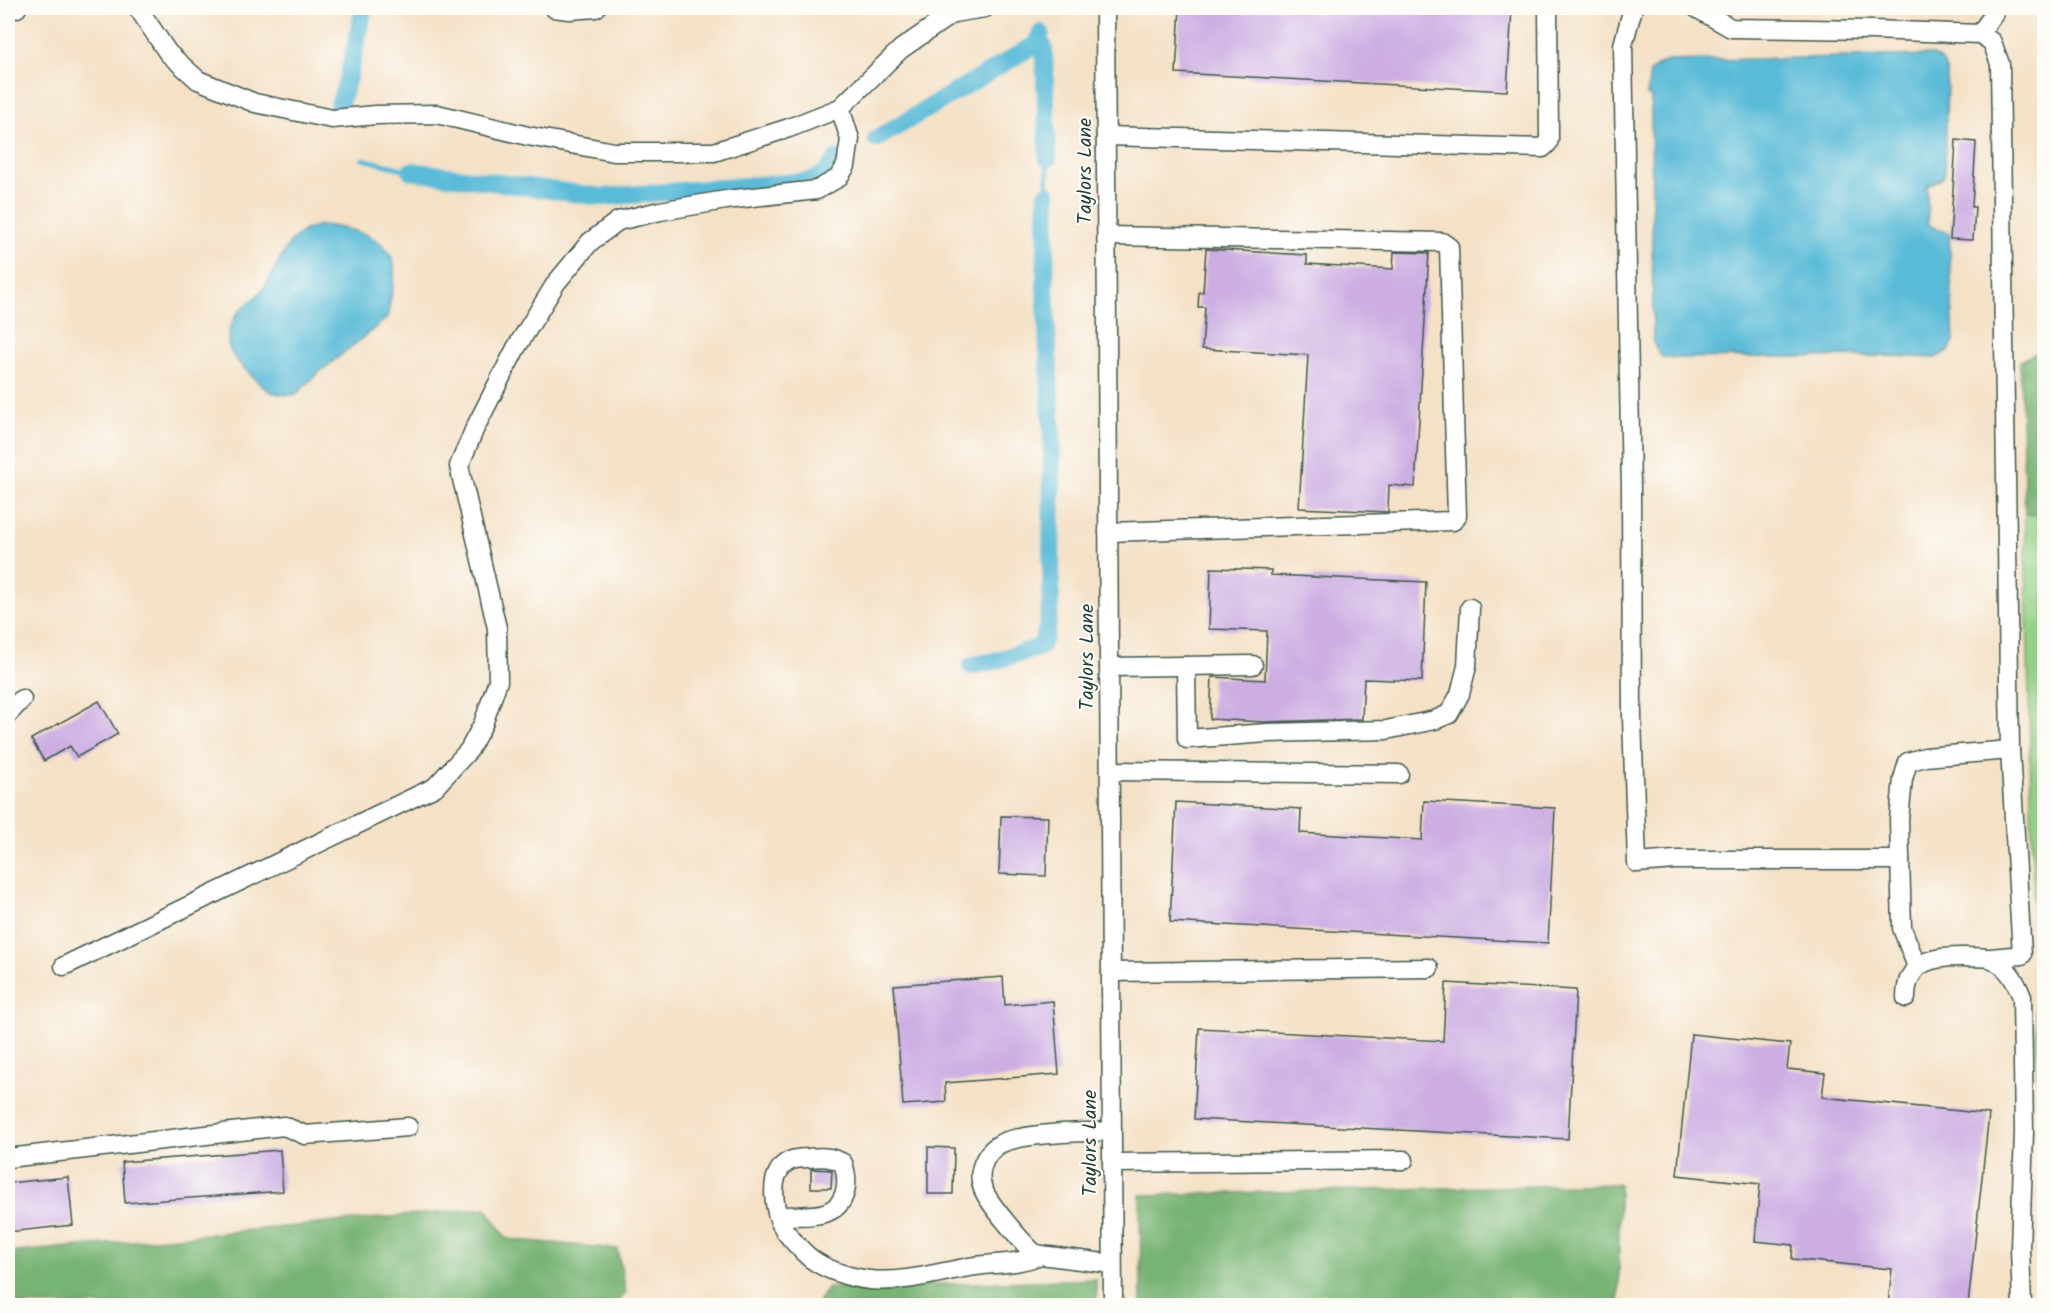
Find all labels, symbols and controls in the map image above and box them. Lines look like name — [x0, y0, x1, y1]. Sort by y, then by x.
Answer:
street label: Taylors Lane — [1070, 118, 1102, 224]
street label: Taylors Lane — [1072, 604, 1104, 710]
street label: Taylors Lane — [1075, 1090, 1107, 1196]

